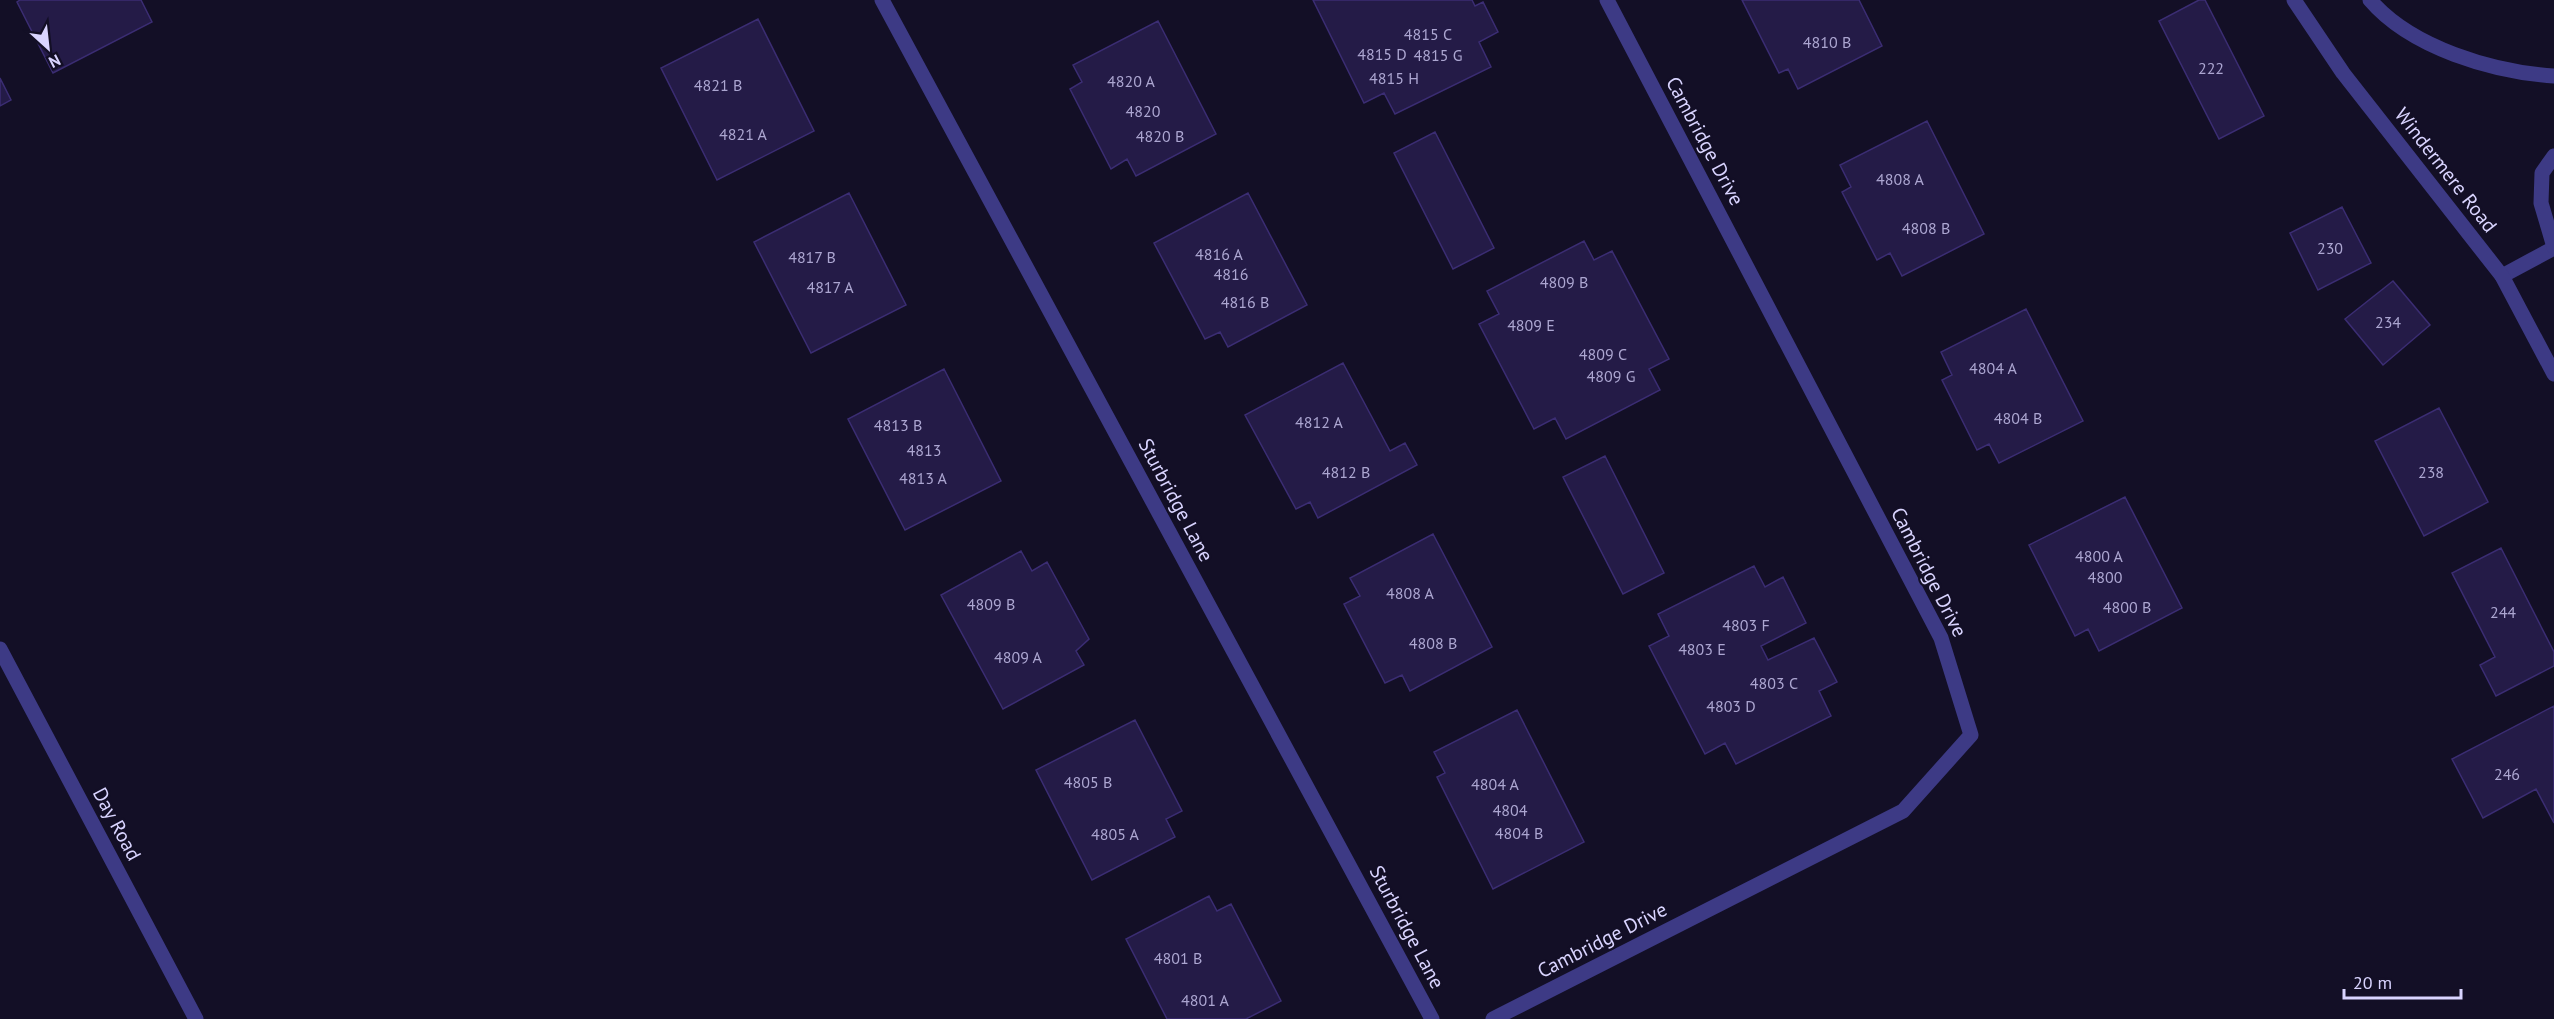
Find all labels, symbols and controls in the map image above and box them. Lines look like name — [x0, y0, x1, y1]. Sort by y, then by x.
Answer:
north arrow — [18, 18, 78, 78]
house number: 4815 C — [1404, 24, 1452, 44]
house number: 4810 B — [1803, 32, 1851, 52]
house number: 4815 D — [1357, 44, 1407, 64]
house number: 4815 G — [1414, 45, 1462, 65]
text: N — [46, 50, 64, 73]
house number: 222 — [2198, 58, 2224, 78]
house number: 4815 H — [1369, 68, 1419, 88]
house number: 4820 A — [1107, 71, 1156, 91]
street label: Cambridge Drive — [1660, 72, 1750, 210]
house number: 4821 B — [694, 75, 742, 95]
house number: 4820 — [1126, 101, 1161, 121]
street label: Windermere Road — [2389, 102, 2503, 238]
house number: 4821 A — [719, 124, 768, 144]
house number: 4820 B — [1136, 126, 1184, 146]
house number: 4808 A — [1876, 169, 1925, 189]
house number: 4808 B — [1902, 218, 1950, 238]
house number: 230 — [2317, 238, 2343, 258]
house number: 4816 A — [1195, 244, 1244, 264]
house number: 4817 B — [788, 247, 836, 267]
house number: 4816 — [1214, 264, 1248, 284]
house number: 4809 B — [1540, 272, 1588, 292]
house number: 4817 A — [806, 277, 854, 297]
house number: 4816 B — [1221, 292, 1269, 312]
house number: 234 — [2375, 312, 2401, 332]
house number: 4809 E — [1507, 315, 1555, 335]
house number: 4809 C — [1579, 344, 1627, 364]
house number: 4804 A — [1969, 358, 2018, 378]
house number: 4809 G — [1587, 366, 1635, 386]
house number: 4804 B — [1994, 408, 2042, 428]
house number: 4812 A — [1295, 412, 1344, 432]
house number: 4813 B — [874, 415, 922, 435]
street label: Sturbridge Lane — [1133, 434, 1219, 566]
house number: 4813 — [907, 440, 941, 460]
house number: 4812 B — [1322, 462, 1370, 482]
house number: 238 — [2418, 462, 2444, 482]
house number: 4813 A — [899, 468, 948, 488]
street label: Cambridge Drive — [1885, 503, 1973, 641]
house number: 4800 A — [2075, 546, 2124, 566]
house number: 4800 — [2088, 567, 2123, 587]
house number: 4808 A — [1386, 583, 1435, 603]
house number: 4809 B — [967, 594, 1015, 614]
house number: 4800 B — [2103, 597, 2151, 617]
house number: 244 — [2490, 602, 2516, 622]
house number: 4803 F — [1722, 615, 1770, 635]
house number: 4808 B — [1409, 633, 1457, 653]
house number: 4803 E — [1678, 639, 1726, 659]
house number: 4809 A — [994, 647, 1043, 667]
house number: 4803 C — [1750, 673, 1798, 693]
house number: 4803 D — [1706, 696, 1756, 716]
house number: 246 — [2494, 764, 2520, 784]
house number: 4805 B — [1064, 772, 1112, 792]
house number: 4804 A — [1471, 774, 1520, 794]
street label: Day Road — [87, 783, 147, 865]
house number: 4804 — [1493, 800, 1528, 820]
house number: 4804 B — [1495, 823, 1543, 843]
house number: 4805 A — [1091, 824, 1140, 844]
street label: Sturbridge Lane — [1364, 861, 1450, 993]
street label: Cambridge Drive — [1533, 896, 1671, 984]
house number: 4801 B — [1154, 948, 1202, 968]
scale bar — [2344, 962, 2461, 1000]
text: 20 m — [2353, 971, 2392, 994]
house number: 4801 A — [1181, 990, 1230, 1010]

